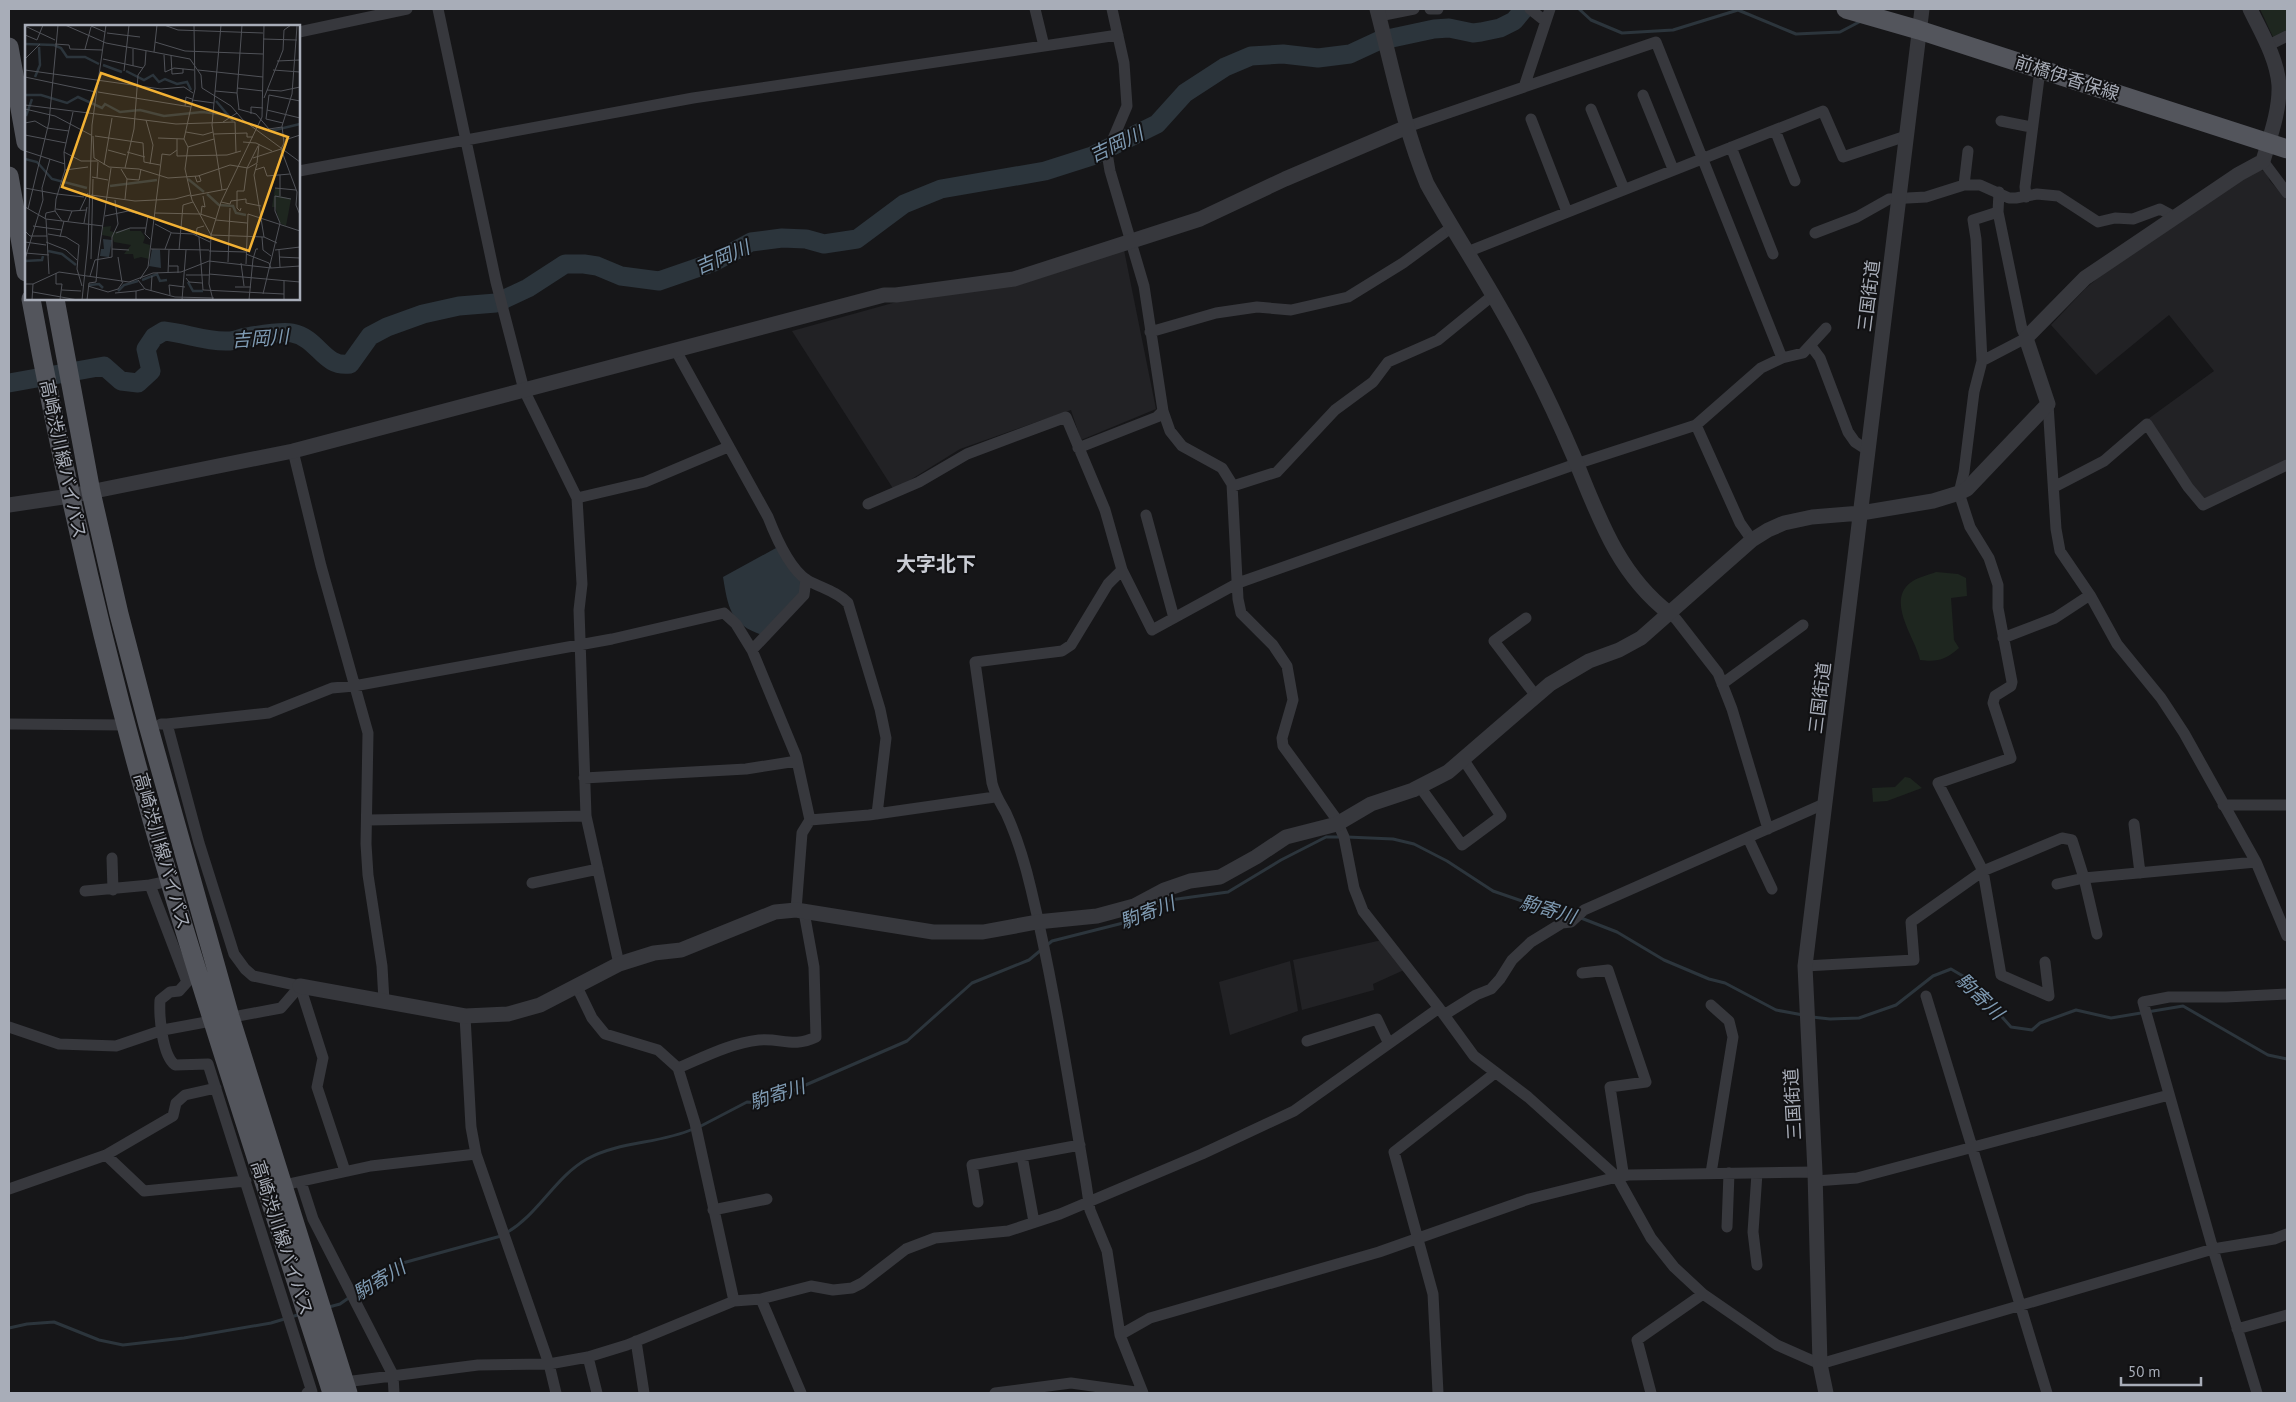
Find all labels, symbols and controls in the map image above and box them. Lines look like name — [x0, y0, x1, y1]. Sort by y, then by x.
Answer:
inset map — [25, 25, 300, 300]
street label: 前橋伊香保線 — [2012, 50, 2122, 105]
water label: 吉岡川 — [1085, 120, 1149, 167]
water label: 吉岡川 — [691, 234, 755, 279]
street label: 三国街道 — [1853, 259, 1884, 333]
water label: 吉岡川 — [231, 324, 291, 352]
street label: 高崎渋川線バイパス — [35, 377, 92, 540]
district label: 大字北下 — [896, 551, 976, 577]
street label: 三国街道 — [1804, 661, 1835, 735]
street label: 高崎渋川線バイパス — [129, 770, 196, 932]
water label: 駒寄川 — [1116, 890, 1180, 933]
water label: 駒寄川 — [1517, 890, 1581, 929]
water label: 駒寄川 — [1951, 968, 2010, 1026]
street label: 三国街道 — [1779, 1067, 1806, 1141]
water label: 駒寄川 — [746, 1073, 810, 1114]
street label: 高崎渋川線バイパス — [247, 1157, 318, 1318]
water label: 駒寄川 — [348, 1254, 411, 1305]
scale bar — [2121, 1354, 2201, 1386]
text: 50 m — [2128, 1362, 2161, 1381]

